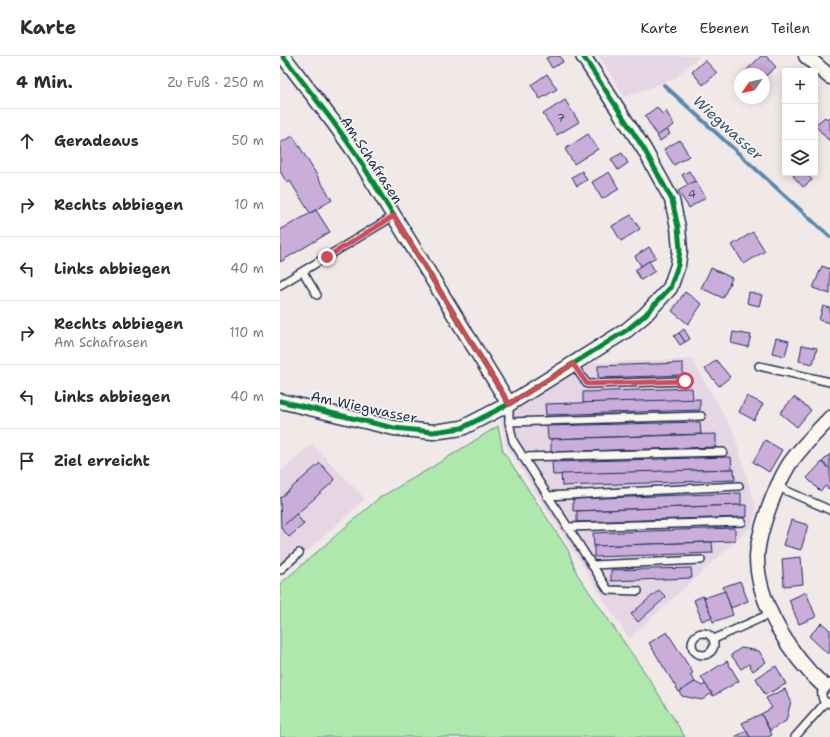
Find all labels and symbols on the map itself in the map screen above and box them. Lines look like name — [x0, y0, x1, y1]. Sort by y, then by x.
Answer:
north arrow — [734, 68, 770, 104]
water label: Wiegwasser — [689, 91, 768, 165]
house number: 7 — [557, 110, 565, 126]
street label: Am Schafrasen — [337, 113, 407, 208]
house number: 4 — [688, 186, 696, 202]
route end — [318, 248, 336, 266]
route start — [676, 372, 694, 390]
street label: Am Wiegwasser — [309, 387, 419, 427]

